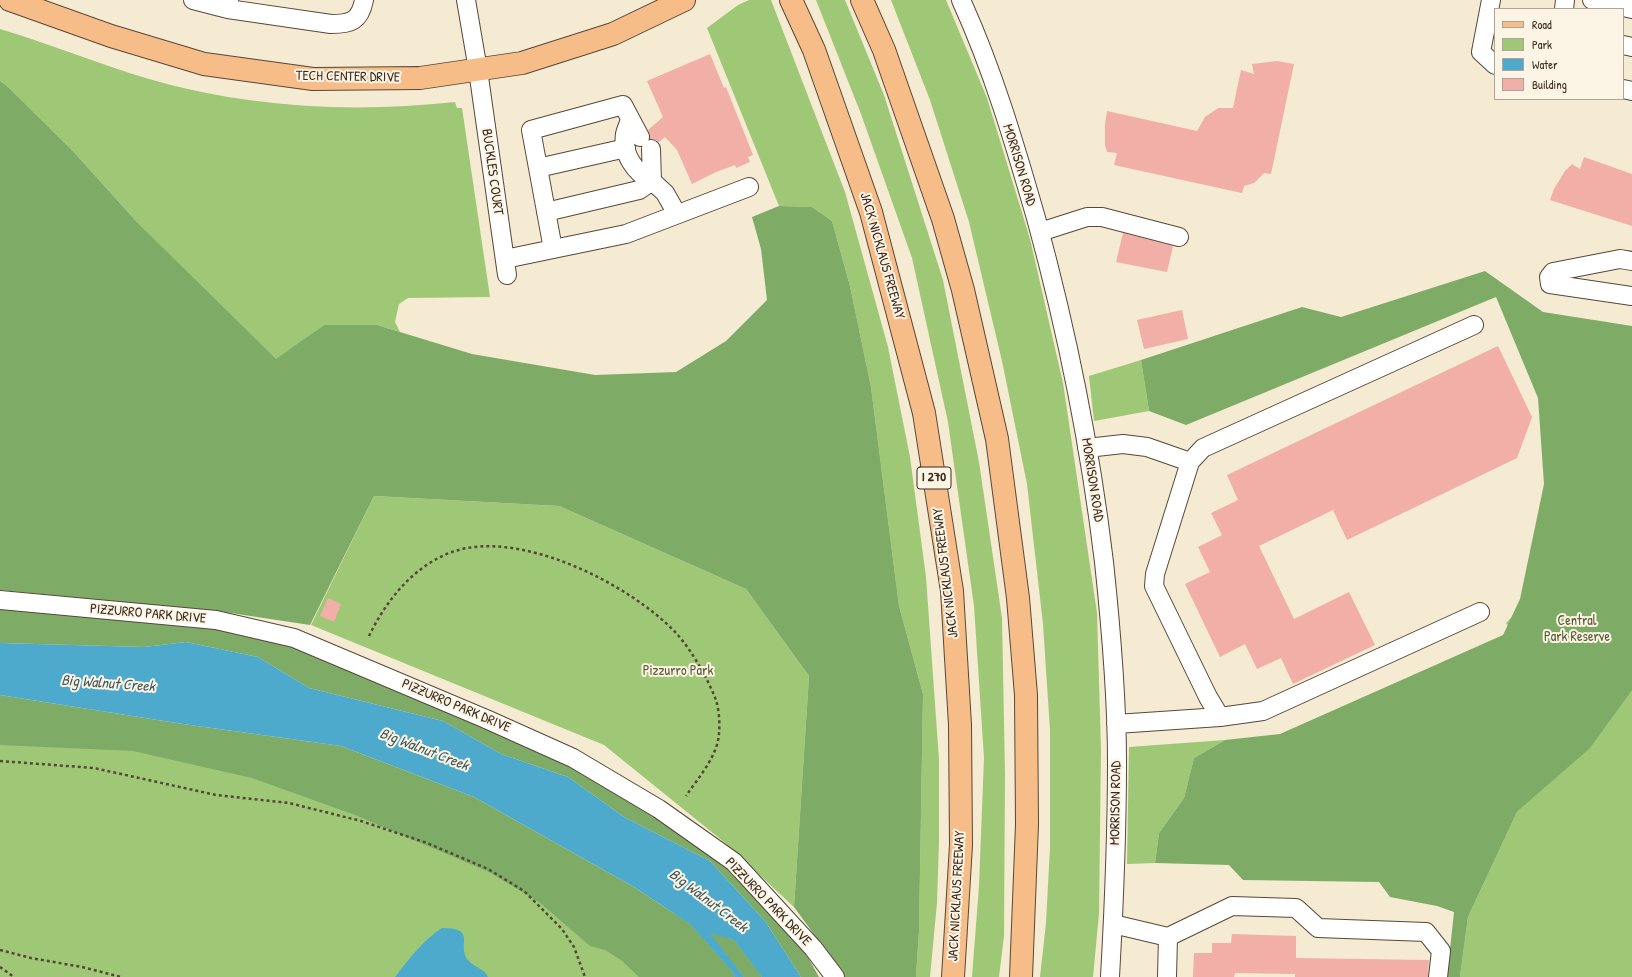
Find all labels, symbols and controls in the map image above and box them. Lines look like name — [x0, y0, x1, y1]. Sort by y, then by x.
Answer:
legend — [1494, 8, 1624, 100]
text: Road — [1532, 16, 1552, 33]
text: Park — [1532, 36, 1552, 53]
text: Water — [1532, 56, 1558, 73]
street label: TECH CENTER DRIVE — [296, 68, 400, 86]
text: Building — [1532, 76, 1567, 93]
street label: MORRISON ROAD — [999, 122, 1039, 208]
street label: BUCKLES COURT — [478, 128, 506, 216]
street label: JACK NICKLAUS FREEWAY — [856, 191, 908, 321]
street label: MORRISON ROAD — [1077, 437, 1107, 523]
road number: I 270 — [917, 467, 951, 489]
street label: JACK NICKLAUS FREEWAY — [930, 507, 962, 639]
street label: PIZZURRO PARK DRIVE — [89, 601, 207, 627]
park label: Central Park Reserve — [1544, 613, 1610, 646]
park label: Pizzurro Park — [643, 663, 713, 679]
water label: Big Walnut Creek — [61, 672, 155, 696]
street label: PIZZURRO PARK DRIVE — [399, 676, 513, 736]
water label: Big Walnut Creek — [377, 725, 471, 775]
street label: MORRISON ROAD — [1107, 761, 1125, 845]
street label: JACK NICKLAUS FREEWAY — [945, 830, 969, 962]
street label: PIZZURRO PARK DRIVE — [722, 854, 814, 950]
water label: Big Walnut Creek — [665, 866, 751, 936]

